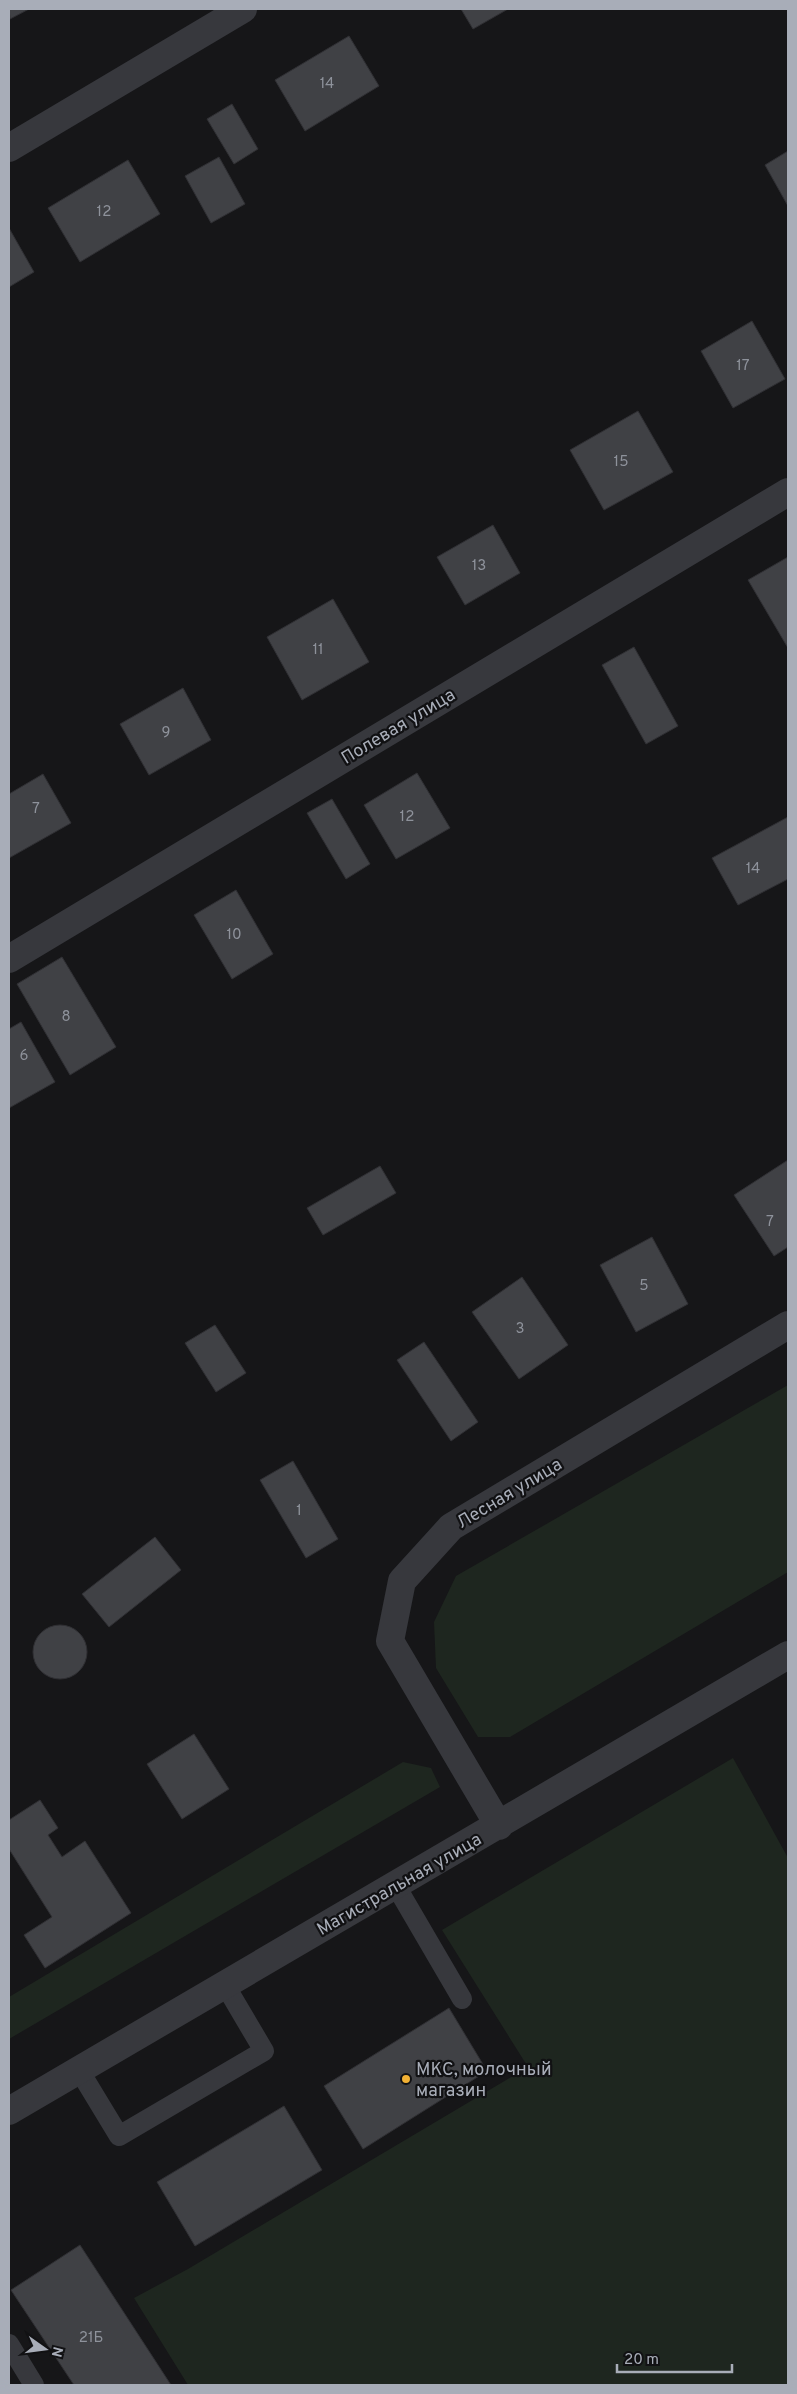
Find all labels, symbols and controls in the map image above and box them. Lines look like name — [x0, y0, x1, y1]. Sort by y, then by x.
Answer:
house number: 14 — [320, 75, 334, 94]
house number: 12 — [97, 203, 111, 222]
house number: 17 — [736, 357, 750, 376]
house number: 15 — [614, 453, 628, 472]
house number: 13 — [472, 557, 486, 576]
house number: 11 — [312, 641, 324, 660]
street label: Полевая улица — [337, 684, 460, 770]
house number: 9 — [162, 724, 170, 743]
house number: 7 — [32, 800, 40, 819]
house number: 12 — [400, 808, 414, 827]
house number: 14 — [746, 860, 760, 879]
house number: 10 — [226, 926, 242, 945]
house number: 8 — [61, 1008, 71, 1027]
house number: 6 — [20, 1047, 29, 1066]
house number: 7 — [766, 1213, 774, 1232]
house number: 5 — [639, 1277, 649, 1296]
house number: 3 — [515, 1320, 525, 1339]
street label: Лесная улица — [453, 1454, 567, 1535]
house number: 1 — [296, 1502, 302, 1521]
street label: Магистральная улица — [313, 1829, 486, 1942]
place label: МКС, молочный магазин — [416, 2059, 552, 2103]
marker: МКС, молочный магазин — [400, 2073, 412, 2085]
north arrow — [20, 2324, 70, 2374]
house number: 21Б — [79, 2329, 103, 2348]
scale bar — [617, 2342, 732, 2374]
text: N — [47, 2345, 66, 2359]
text: 20 m — [624, 2351, 659, 2370]

